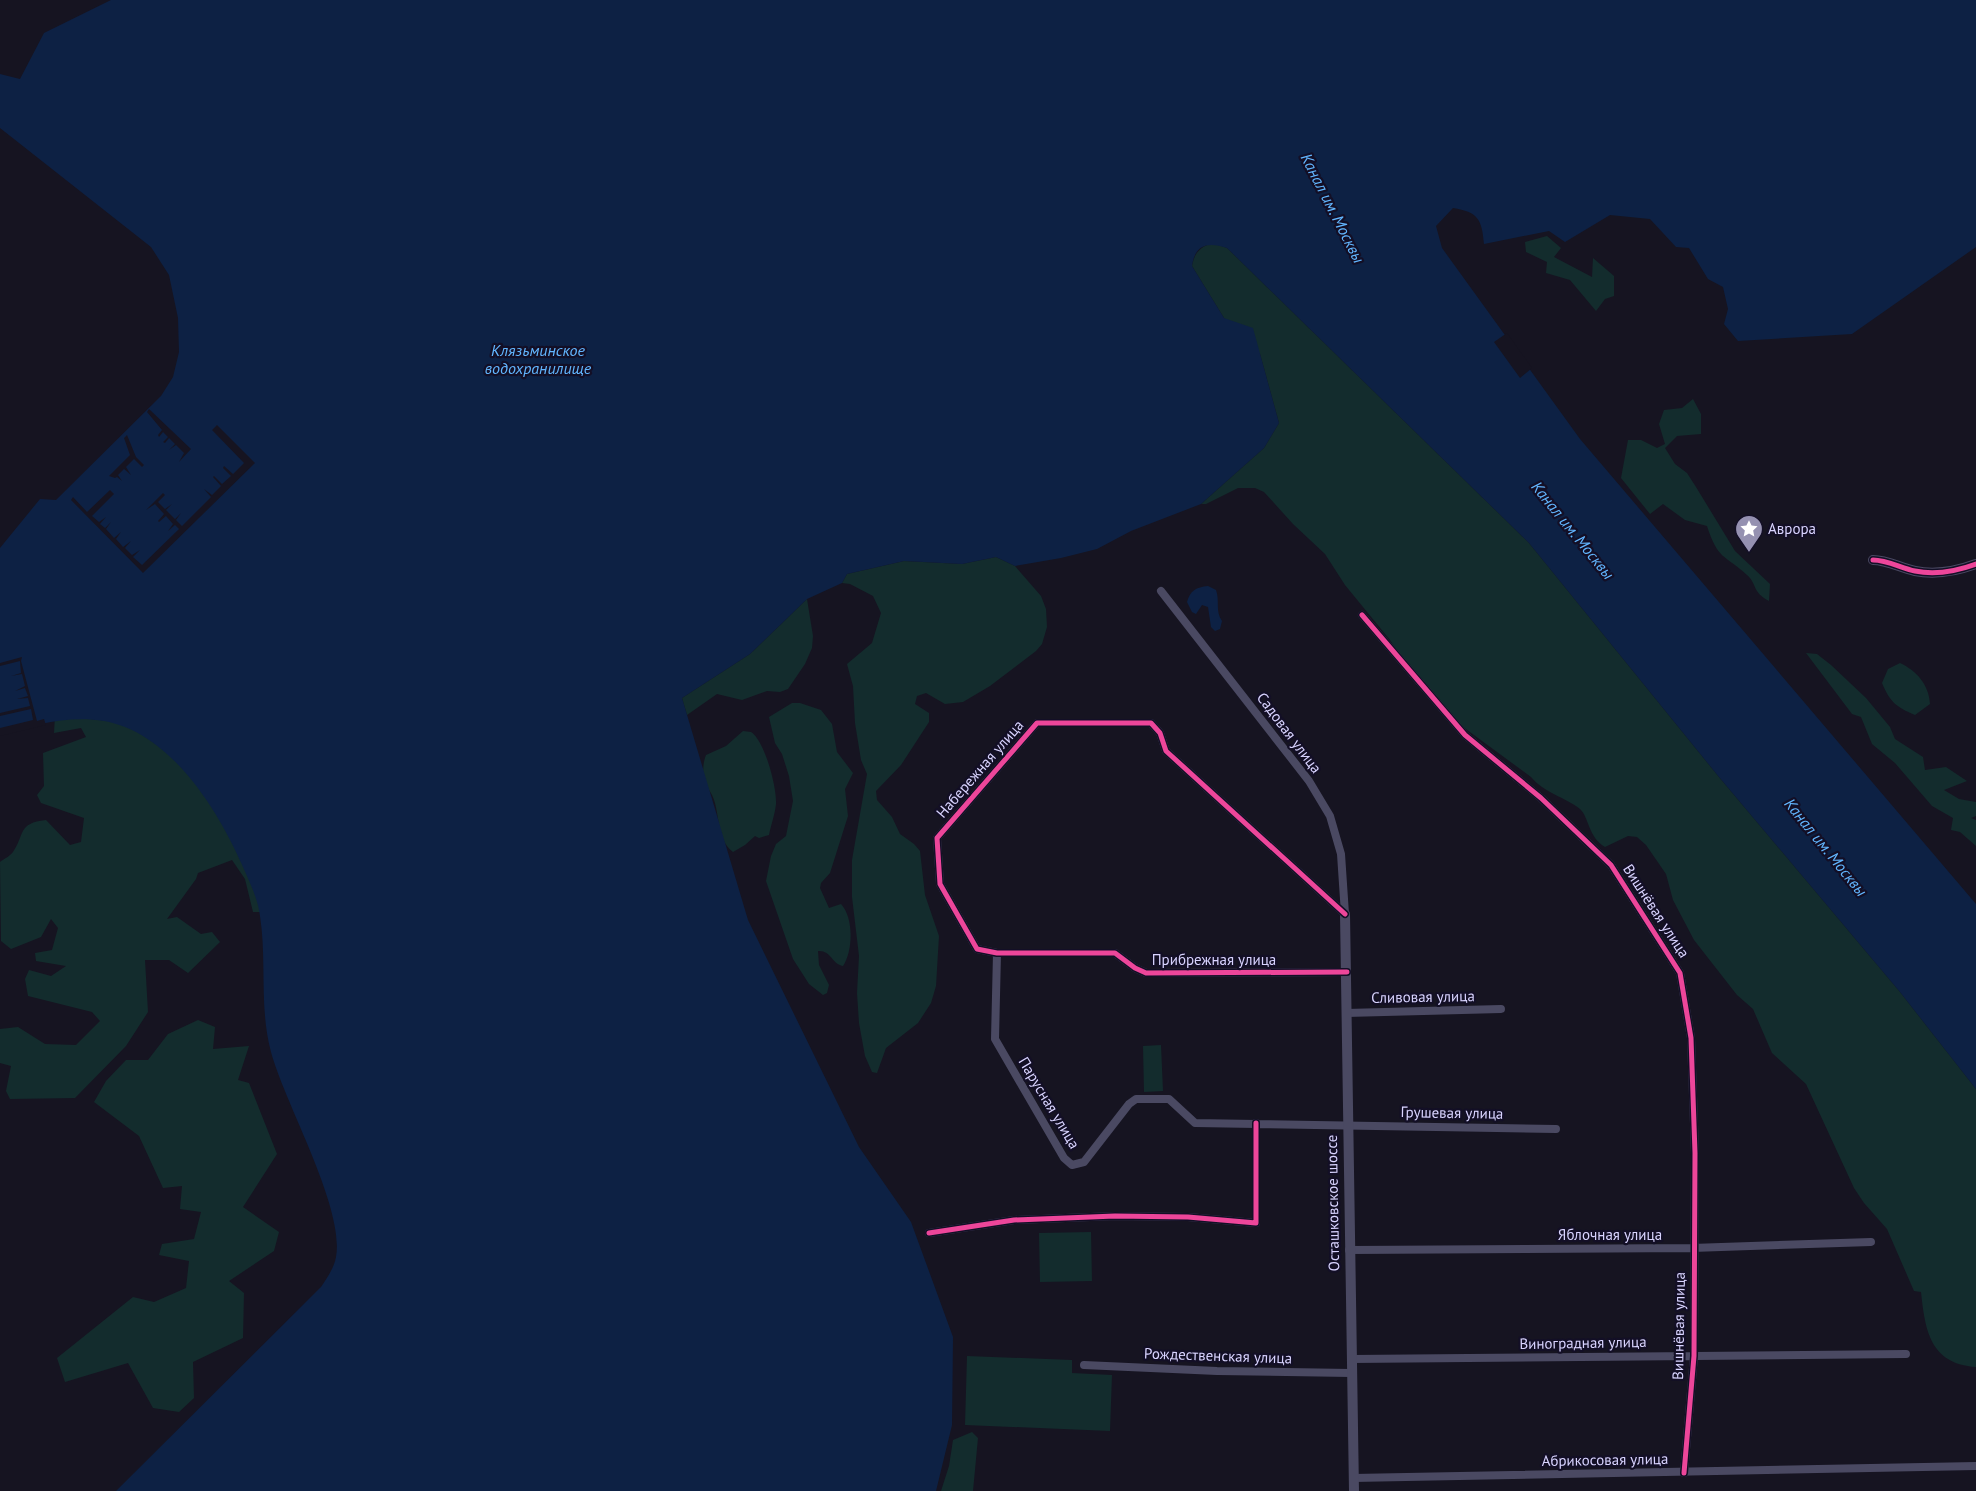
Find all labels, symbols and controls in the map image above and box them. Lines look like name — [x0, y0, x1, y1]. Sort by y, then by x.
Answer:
water label: Канал им. Москвы — [1297, 150, 1369, 266]
water label: Клязьминское водохранилище — [485, 340, 592, 378]
water label: Канал им. Москвы — [1527, 477, 1619, 583]
place icon: Аврора — [1734, 514, 1764, 553]
place label: Аврора — [1768, 519, 1816, 538]
street label: Садовая улица — [1253, 688, 1326, 777]
street label: Набережная улица — [932, 716, 1027, 822]
water label: Канал им. Москвы — [1780, 794, 1872, 900]
street label: Вишнёвая улица — [1619, 860, 1694, 961]
street label: Прибрежная улица — [1152, 950, 1276, 969]
street label: Сливовая улица — [1371, 986, 1475, 1007]
street label: Парусная улица — [1015, 1053, 1084, 1152]
street label: Грушевая улица — [1400, 1102, 1504, 1123]
street label: Осташковское шоссе — [1322, 1134, 1343, 1272]
street label: Яблочная улица — [1558, 1225, 1662, 1244]
street label: Вишнёвая улица — [1668, 1272, 1689, 1380]
street label: Виноградная улица — [1519, 1332, 1647, 1353]
street label: Рождественская улица — [1144, 1343, 1292, 1368]
street label: Абрикосовая улица — [1541, 1449, 1669, 1470]

